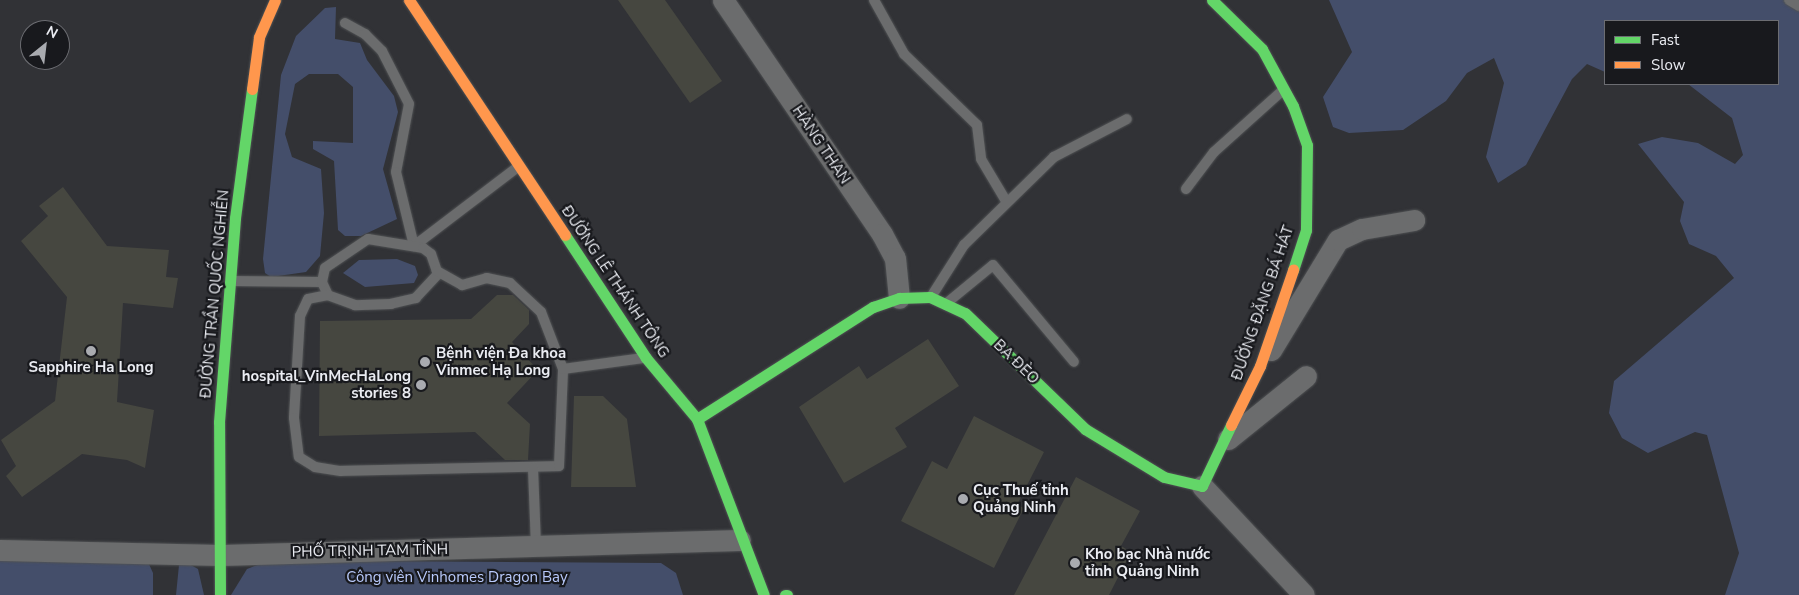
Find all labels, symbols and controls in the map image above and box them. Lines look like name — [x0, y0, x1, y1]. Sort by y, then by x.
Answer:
north arrow — [20, 20, 70, 70]
legend — [1604, 20, 1779, 85]
text: N — [43, 21, 61, 43]
text: Fast — [1651, 30, 1679, 50]
text: Slow — [1651, 55, 1685, 75]
street label: HÀNG THAN — [788, 102, 854, 188]
street label: ĐƯỜNG TRẦN QUỐC NGHIỄN — [197, 189, 233, 399]
street label: ĐƯỜNG LÊ THÁNH TÔNG — [557, 202, 673, 362]
street label: ĐƯỜNG ĐẶNG BÁ HÁT — [1228, 223, 1298, 383]
street label: BA ĐÈO — [990, 336, 1042, 388]
place label: Bệnh viện Đa khoa Vinmec Hạ Long — [436, 344, 566, 379]
marker: Sapphire Ha Long — [85, 345, 97, 357]
marker: Bệnh viện Đa khoa Vinmec Hạ Long — [418, 355, 432, 369]
place label: Sapphire Ha Long — [29, 359, 153, 377]
place label: hospital_VinMecHaLong stories 8 — [242, 367, 411, 402]
marker: hospital_VinMecHaLong stories 8 — [415, 379, 427, 391]
place label: Cục Thuế tỉnh Quảng Ninh — [973, 481, 1069, 516]
marker: Cục Thuế tỉnh Quảng Ninh — [957, 493, 969, 505]
street label: PHỐ TRỊNH TAM TỈNH — [292, 541, 448, 561]
place label: Kho bạc Nhà nước tỉnh Quảng Ninh — [1085, 545, 1210, 580]
marker: Kho bạc Nhà nước tỉnh Quảng Ninh — [1069, 557, 1081, 569]
park label: Công viên Vinhomes Dragon Bay — [346, 569, 568, 587]

